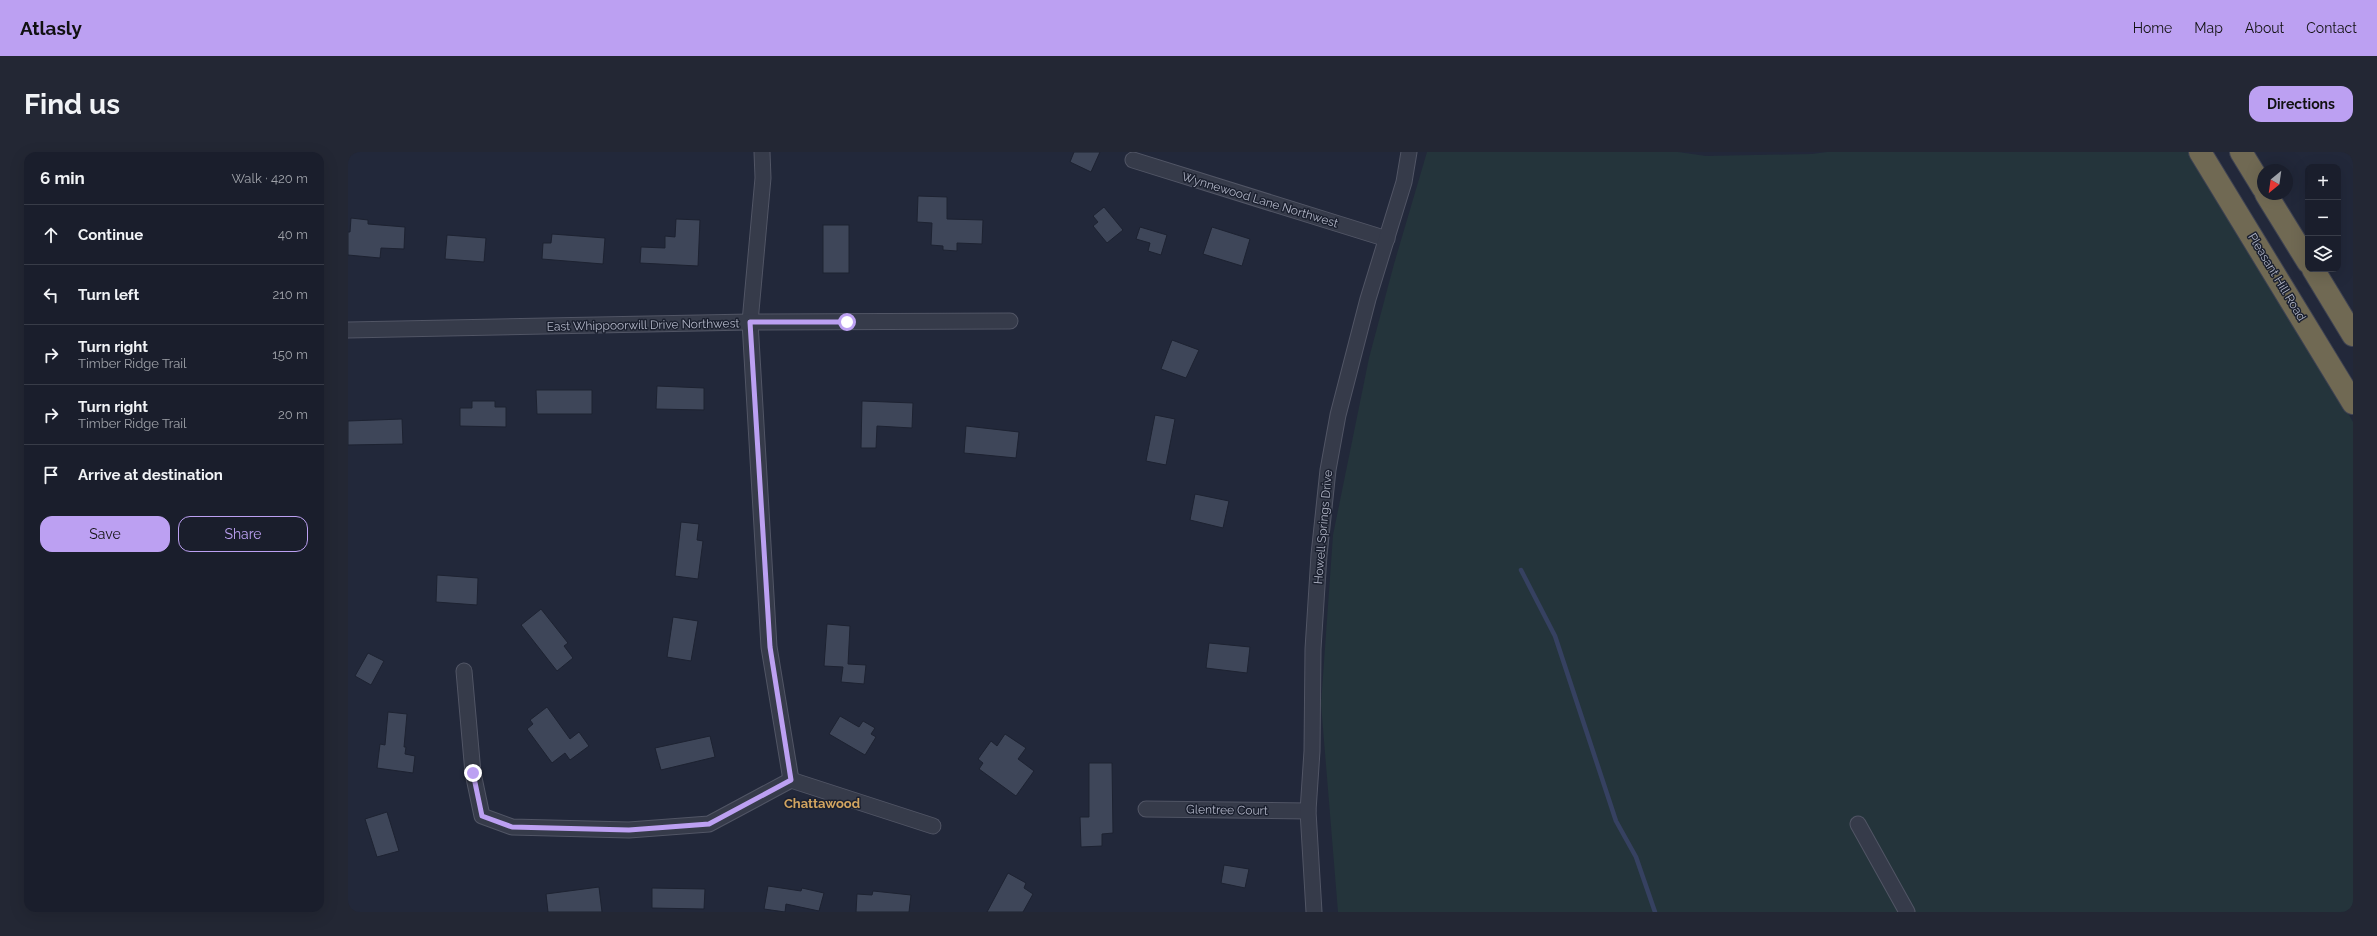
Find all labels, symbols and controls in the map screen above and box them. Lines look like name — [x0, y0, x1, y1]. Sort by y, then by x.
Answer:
text: Atlasly — [20, 17, 82, 39]
text: Home — [2133, 20, 2172, 36]
text: Map — [2194, 20, 2223, 36]
text: About — [2245, 20, 2284, 36]
text: Contact — [2306, 20, 2357, 36]
button: Directions — [2249, 86, 2353, 122]
text: Find us — [24, 88, 120, 121]
north arrow — [2257, 164, 2293, 200]
map controls — [2305, 164, 2341, 272]
button: + — [2305, 164, 2341, 200]
text: 6 min — [40, 168, 85, 188]
street label: Wynnewood Lane Northwest — [1180, 170, 1340, 230]
text: Walk · 420 m — [231, 171, 308, 186]
button: − — [2305, 200, 2341, 236]
icon: ahead — [40, 224, 62, 246]
text: Continue — [78, 226, 143, 244]
text: 40 m — [278, 227, 308, 242]
street label: Pleasant Hill Road — [2245, 230, 2309, 324]
button: layers — [2305, 236, 2341, 272]
icon: left — [40, 284, 62, 306]
text: Turn left — [78, 286, 139, 304]
text: 210 m — [272, 287, 308, 302]
route start — [838, 313, 856, 331]
street label: East Whippoorwill Drive Northwest — [546, 316, 740, 334]
text: Turn right — [78, 338, 148, 356]
icon: right — [40, 344, 62, 366]
text: 150 m — [272, 347, 308, 362]
text: Timber Ridge Trail — [78, 356, 187, 371]
text: Turn right — [78, 398, 148, 416]
icon: right — [40, 404, 62, 426]
text: 20 m — [278, 407, 308, 422]
text: Timber Ridge Trail — [78, 416, 187, 431]
icon: arrive — [40, 464, 62, 486]
text: Arrive at destination — [78, 466, 223, 484]
street label: Howell Springs Drive — [1311, 469, 1335, 585]
button: Save — [40, 516, 170, 552]
button: Share — [178, 516, 308, 552]
route end — [464, 764, 482, 782]
district label: Chattawood — [784, 796, 860, 811]
street label: Glentree Court — [1186, 802, 1268, 818]

